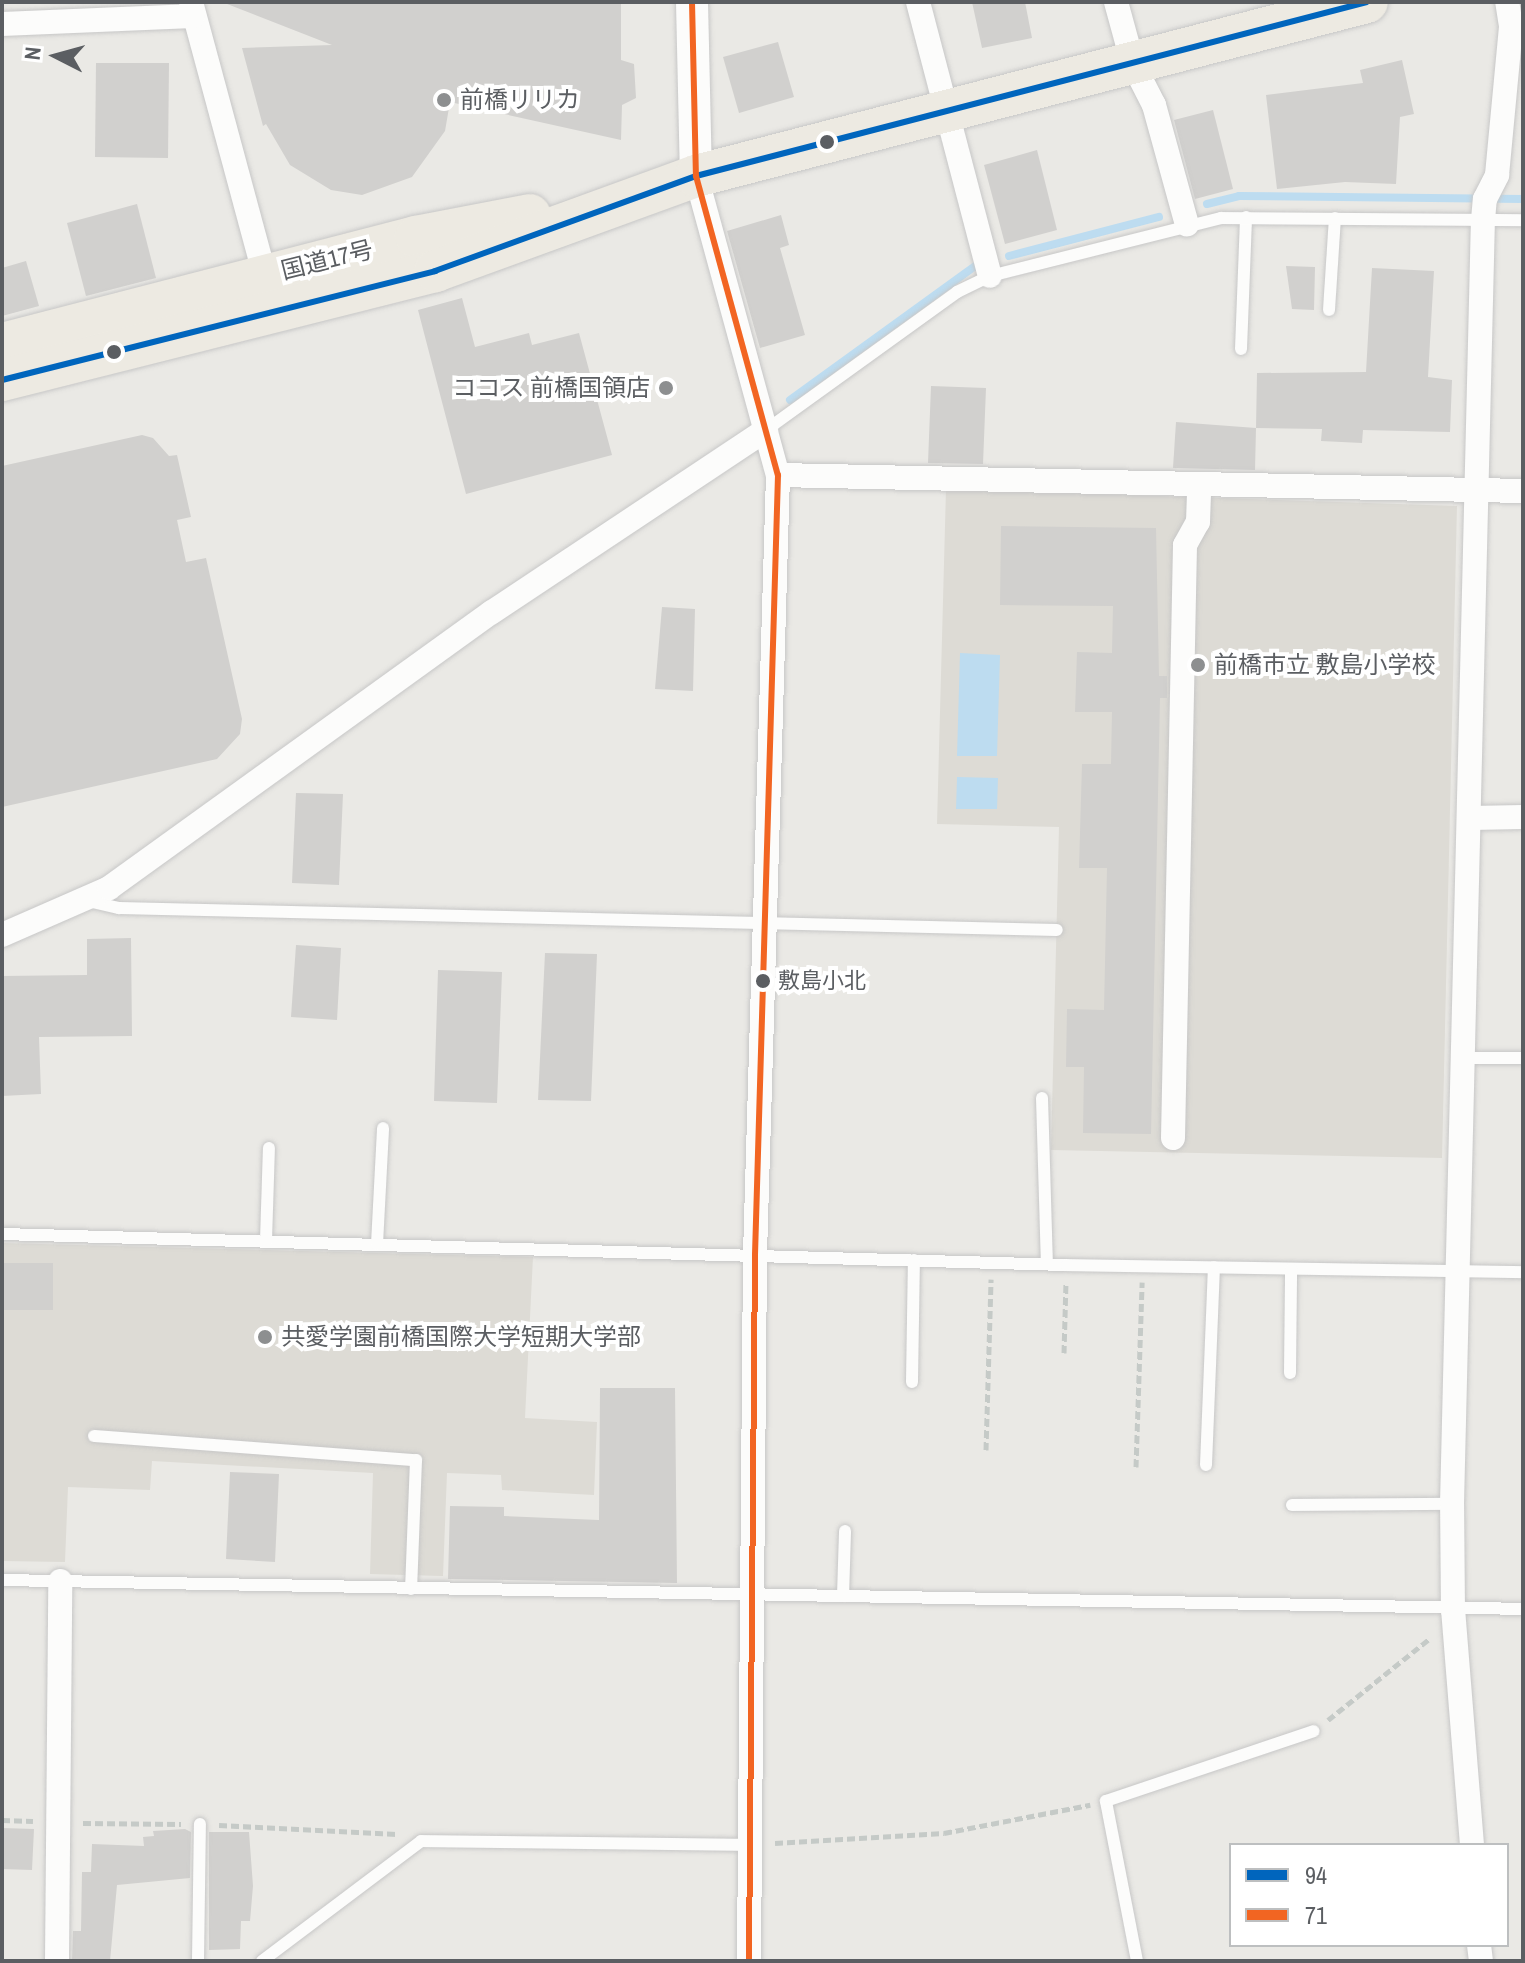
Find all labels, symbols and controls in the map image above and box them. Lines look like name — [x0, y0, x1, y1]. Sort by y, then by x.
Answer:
north arrow — [16, 16, 96, 96]
text: N — [17, 45, 48, 62]
place label: 前橋リリカ — [460, 86, 580, 114]
marker: 前橋リリカ — [435, 91, 453, 109]
unlabelled marker — [819, 134, 835, 150]
street label: 国道17号 — [278, 235, 376, 285]
unlabelled marker — [106, 344, 122, 360]
place label: ココス 前橋国領店 — [453, 374, 650, 402]
marker: ココス 前橋国領店 — [657, 379, 675, 397]
place label: 前橋市立 敷島小学校 — [1214, 651, 1435, 679]
marker: 前橋市立 敷島小学校 — [1189, 656, 1207, 674]
place label: 敷島小北 — [778, 968, 866, 994]
marker: 敷島小北 — [755, 973, 771, 989]
place label: 共愛学園前橋国際大学短期大学部 — [281, 1323, 641, 1351]
marker: 共愛学園前橋国際大学短期大学部 — [256, 1328, 274, 1346]
legend — [1229, 1843, 1509, 1947]
text: 94 — [1305, 1859, 1327, 1891]
text: 71 — [1305, 1899, 1327, 1931]

